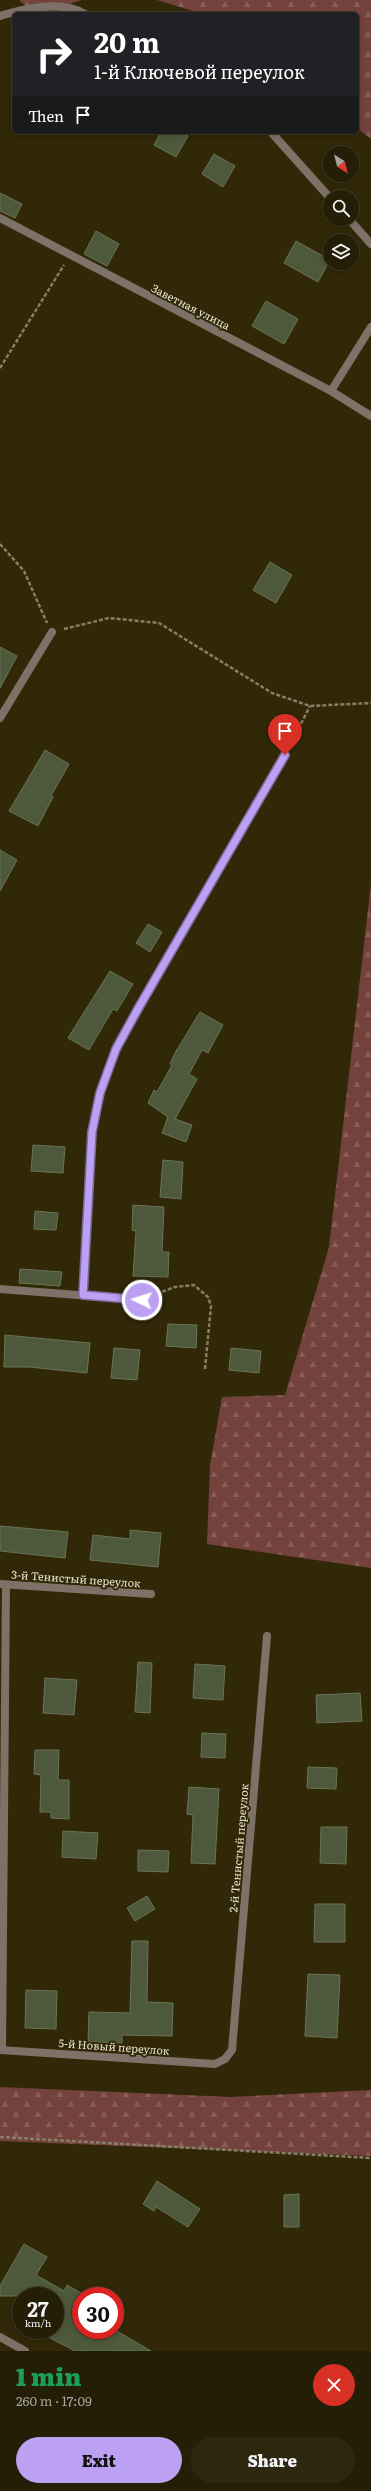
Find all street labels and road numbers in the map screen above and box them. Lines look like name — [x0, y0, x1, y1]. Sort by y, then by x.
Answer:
street label: Заветная улица — [149, 279, 233, 333]
street label: 3-й Тенистый переулок — [11, 1565, 142, 1591]
street label: 2-й Тенистый переулок — [224, 1782, 252, 1913]
street label: 5-й Новый переулок — [58, 2034, 170, 2058]

